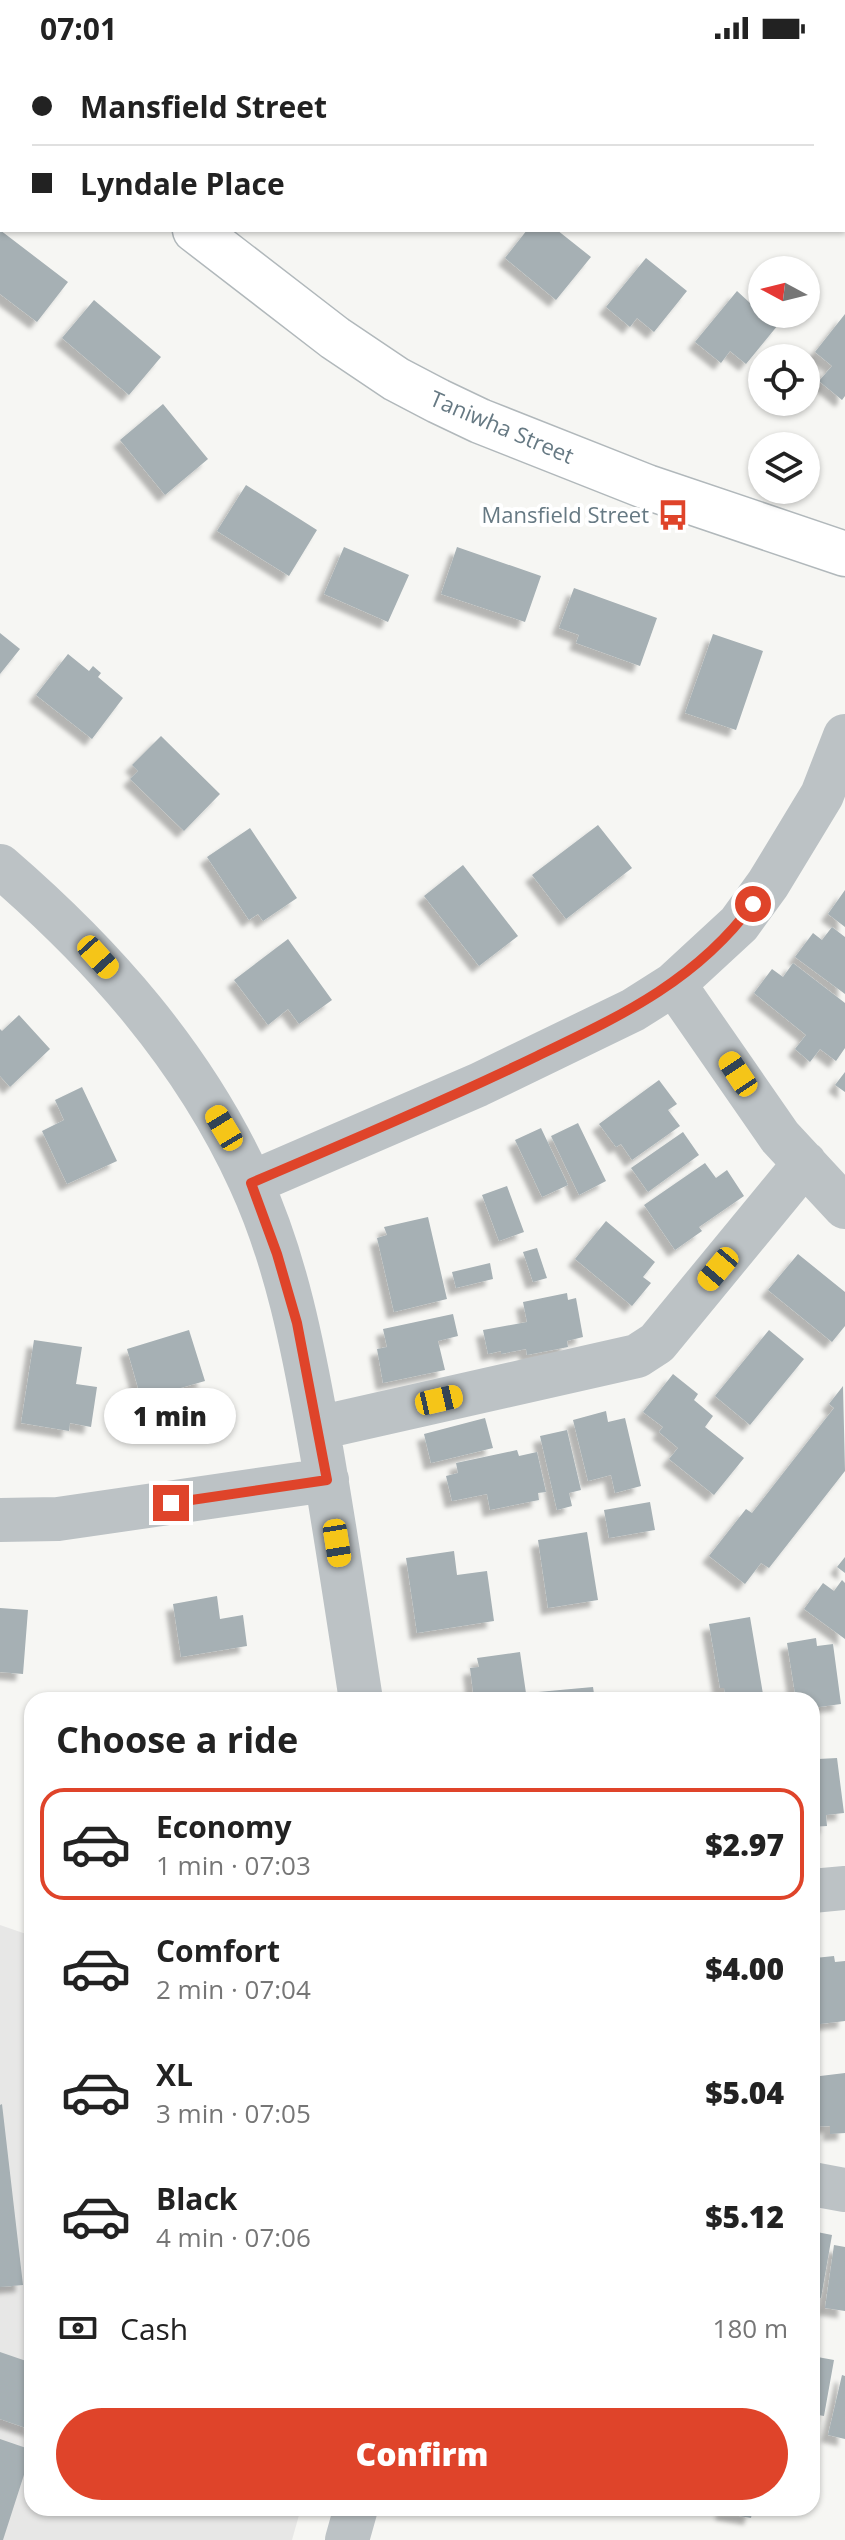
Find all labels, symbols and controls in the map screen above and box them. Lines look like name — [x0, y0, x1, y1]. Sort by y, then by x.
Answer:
text: 07:01 — [40, 8, 117, 49]
text: Mansfield Street — [80, 86, 327, 127]
text: Lyndale Place — [80, 163, 285, 204]
north arrow — [748, 256, 820, 328]
map controls — [748, 256, 820, 504]
button: locate — [748, 344, 820, 416]
street label: Taniwha Street — [426, 382, 579, 470]
button: layers — [748, 432, 820, 504]
bus stop icon: Mansfield Street — [656, 498, 690, 532]
place label: Mansfield Street — [482, 499, 649, 529]
route start — [735, 886, 771, 922]
car — [73, 931, 123, 983]
car — [715, 1047, 761, 1101]
car — [201, 1101, 247, 1155]
car — [693, 1243, 743, 1295]
car — [413, 1383, 465, 1417]
callout: 1 min — [105, 1387, 237, 1443]
text: 1 min — [133, 1398, 207, 1434]
route end — [153, 1485, 189, 1521]
car — [321, 1517, 353, 1569]
text: Choose a ride — [56, 1715, 298, 1764]
text: Economy — [156, 1806, 292, 1847]
icon: car — [60, 1808, 132, 1880]
text: $2.97 — [705, 1824, 784, 1865]
text: 1 min · 07:03 — [156, 1847, 311, 1883]
text: Comfort — [156, 1930, 280, 1971]
icon: car — [60, 1932, 132, 2004]
text: $4.00 — [705, 1948, 784, 1989]
text: 2 min · 07:04 — [156, 1971, 311, 2007]
text: XL — [156, 2054, 193, 2095]
icon: car — [60, 2056, 132, 2128]
text: $5.04 — [705, 2072, 784, 2113]
text: 3 min · 07:05 — [156, 2095, 311, 2131]
text: Black — [156, 2178, 237, 2219]
icon: car — [60, 2180, 132, 2252]
text: $5.12 — [705, 2196, 784, 2237]
text: 4 min · 07:06 — [156, 2219, 311, 2255]
icon: cash — [56, 2306, 100, 2350]
text: Cash — [120, 2308, 188, 2349]
text: 180 m — [713, 2310, 788, 2346]
button: Confirm — [56, 2408, 788, 2500]

